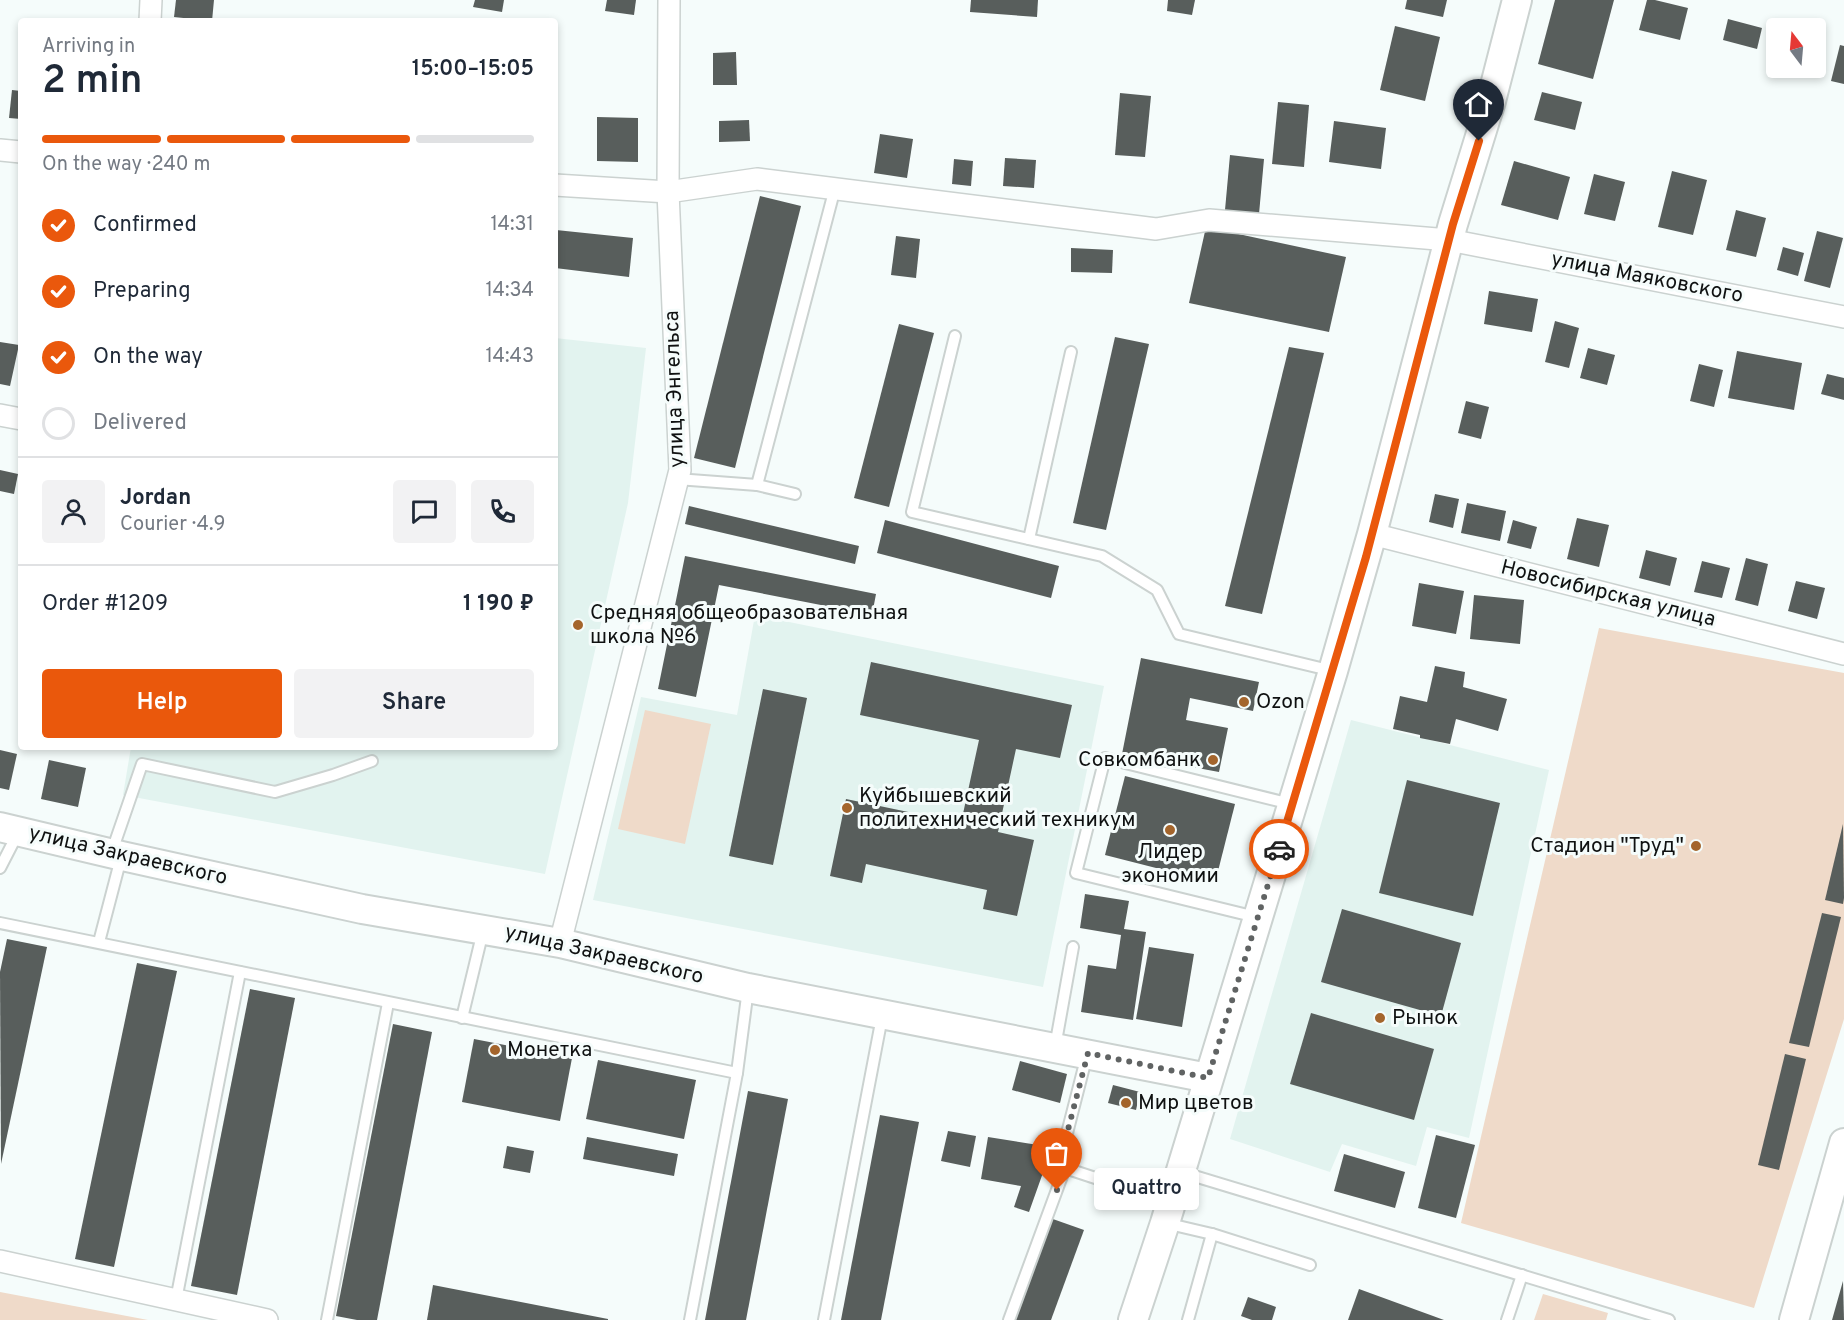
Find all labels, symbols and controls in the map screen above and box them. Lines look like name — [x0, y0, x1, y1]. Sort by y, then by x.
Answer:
north arrow — [1766, 18, 1826, 78]
map controls — [1766, 18, 1826, 78]
text: Arriving in — [42, 34, 135, 60]
text: 15:00–15:05 — [412, 56, 534, 83]
text: 2 min — [42, 58, 143, 107]
pin — [1453, 79, 1504, 141]
icon: home — [1462, 88, 1495, 121]
text: On the way · 240 m — [42, 152, 210, 178]
icon: check — [42, 209, 75, 242]
text: Confirmed — [93, 212, 197, 239]
text: 14:31 — [491, 212, 534, 238]
street label: улица Маяковского — [1549, 246, 1745, 310]
icon: check — [42, 275, 75, 308]
text: Preparing — [93, 278, 191, 305]
text: 14:34 — [486, 278, 534, 304]
street label: улица Энгельса — [659, 310, 691, 468]
icon: check — [42, 341, 75, 374]
text: On the way — [93, 344, 203, 371]
text: 14:43 — [486, 344, 534, 370]
text: Delivered — [93, 410, 187, 437]
button: person — [42, 480, 105, 543]
button: chat — [393, 480, 456, 543]
button: phone — [471, 480, 534, 543]
text: Jordan — [120, 485, 191, 512]
text: Courier · 4.9 — [120, 512, 225, 538]
street label: Новосибирская улица — [1498, 554, 1718, 634]
text: Order #1209 — [42, 591, 168, 618]
text: 1 190 ₽ — [463, 591, 534, 618]
place label: Средняя общеобразовательная школа №6 — [590, 600, 908, 651]
marker: Средняя общеобразовательная школа №6 — [571, 618, 585, 632]
button: Help — [42, 669, 282, 738]
button: Share — [294, 669, 534, 738]
place label: Ozon — [1256, 689, 1305, 716]
marker: Ozon — [1237, 695, 1251, 709]
place label: Совкомбанк — [1078, 747, 1201, 774]
marker: Совкомбанк — [1206, 753, 1220, 767]
place label: Куйбышевский политехнический техникум — [859, 783, 1136, 834]
marker: Куйбышевский политехнический техникум — [840, 801, 854, 815]
courier — [1249, 819, 1309, 879]
street label: улица Закраевского — [26, 820, 230, 892]
marker: Лидер экономии — [1163, 823, 1177, 837]
icon: car — [1263, 833, 1296, 866]
place label: Стадион "Труд" — [1530, 833, 1684, 860]
place label: Лидер экономии — [1121, 839, 1219, 890]
marker: Стадион "Труд" — [1689, 839, 1703, 853]
street label: улица Закраевского — [502, 919, 706, 991]
place label: Рынок — [1392, 1005, 1458, 1032]
marker: Рынок — [1373, 1011, 1387, 1025]
place label: Монетка — [507, 1037, 592, 1064]
marker: Монетка — [488, 1043, 502, 1057]
place label: Мир цветов — [1138, 1090, 1254, 1117]
marker: Мир цветов — [1119, 1096, 1133, 1110]
pin — [1031, 1128, 1082, 1190]
icon: bag — [1040, 1137, 1073, 1170]
callout: Quattro — [1093, 1169, 1198, 1211]
text: Quattro — [1111, 1176, 1182, 1202]

